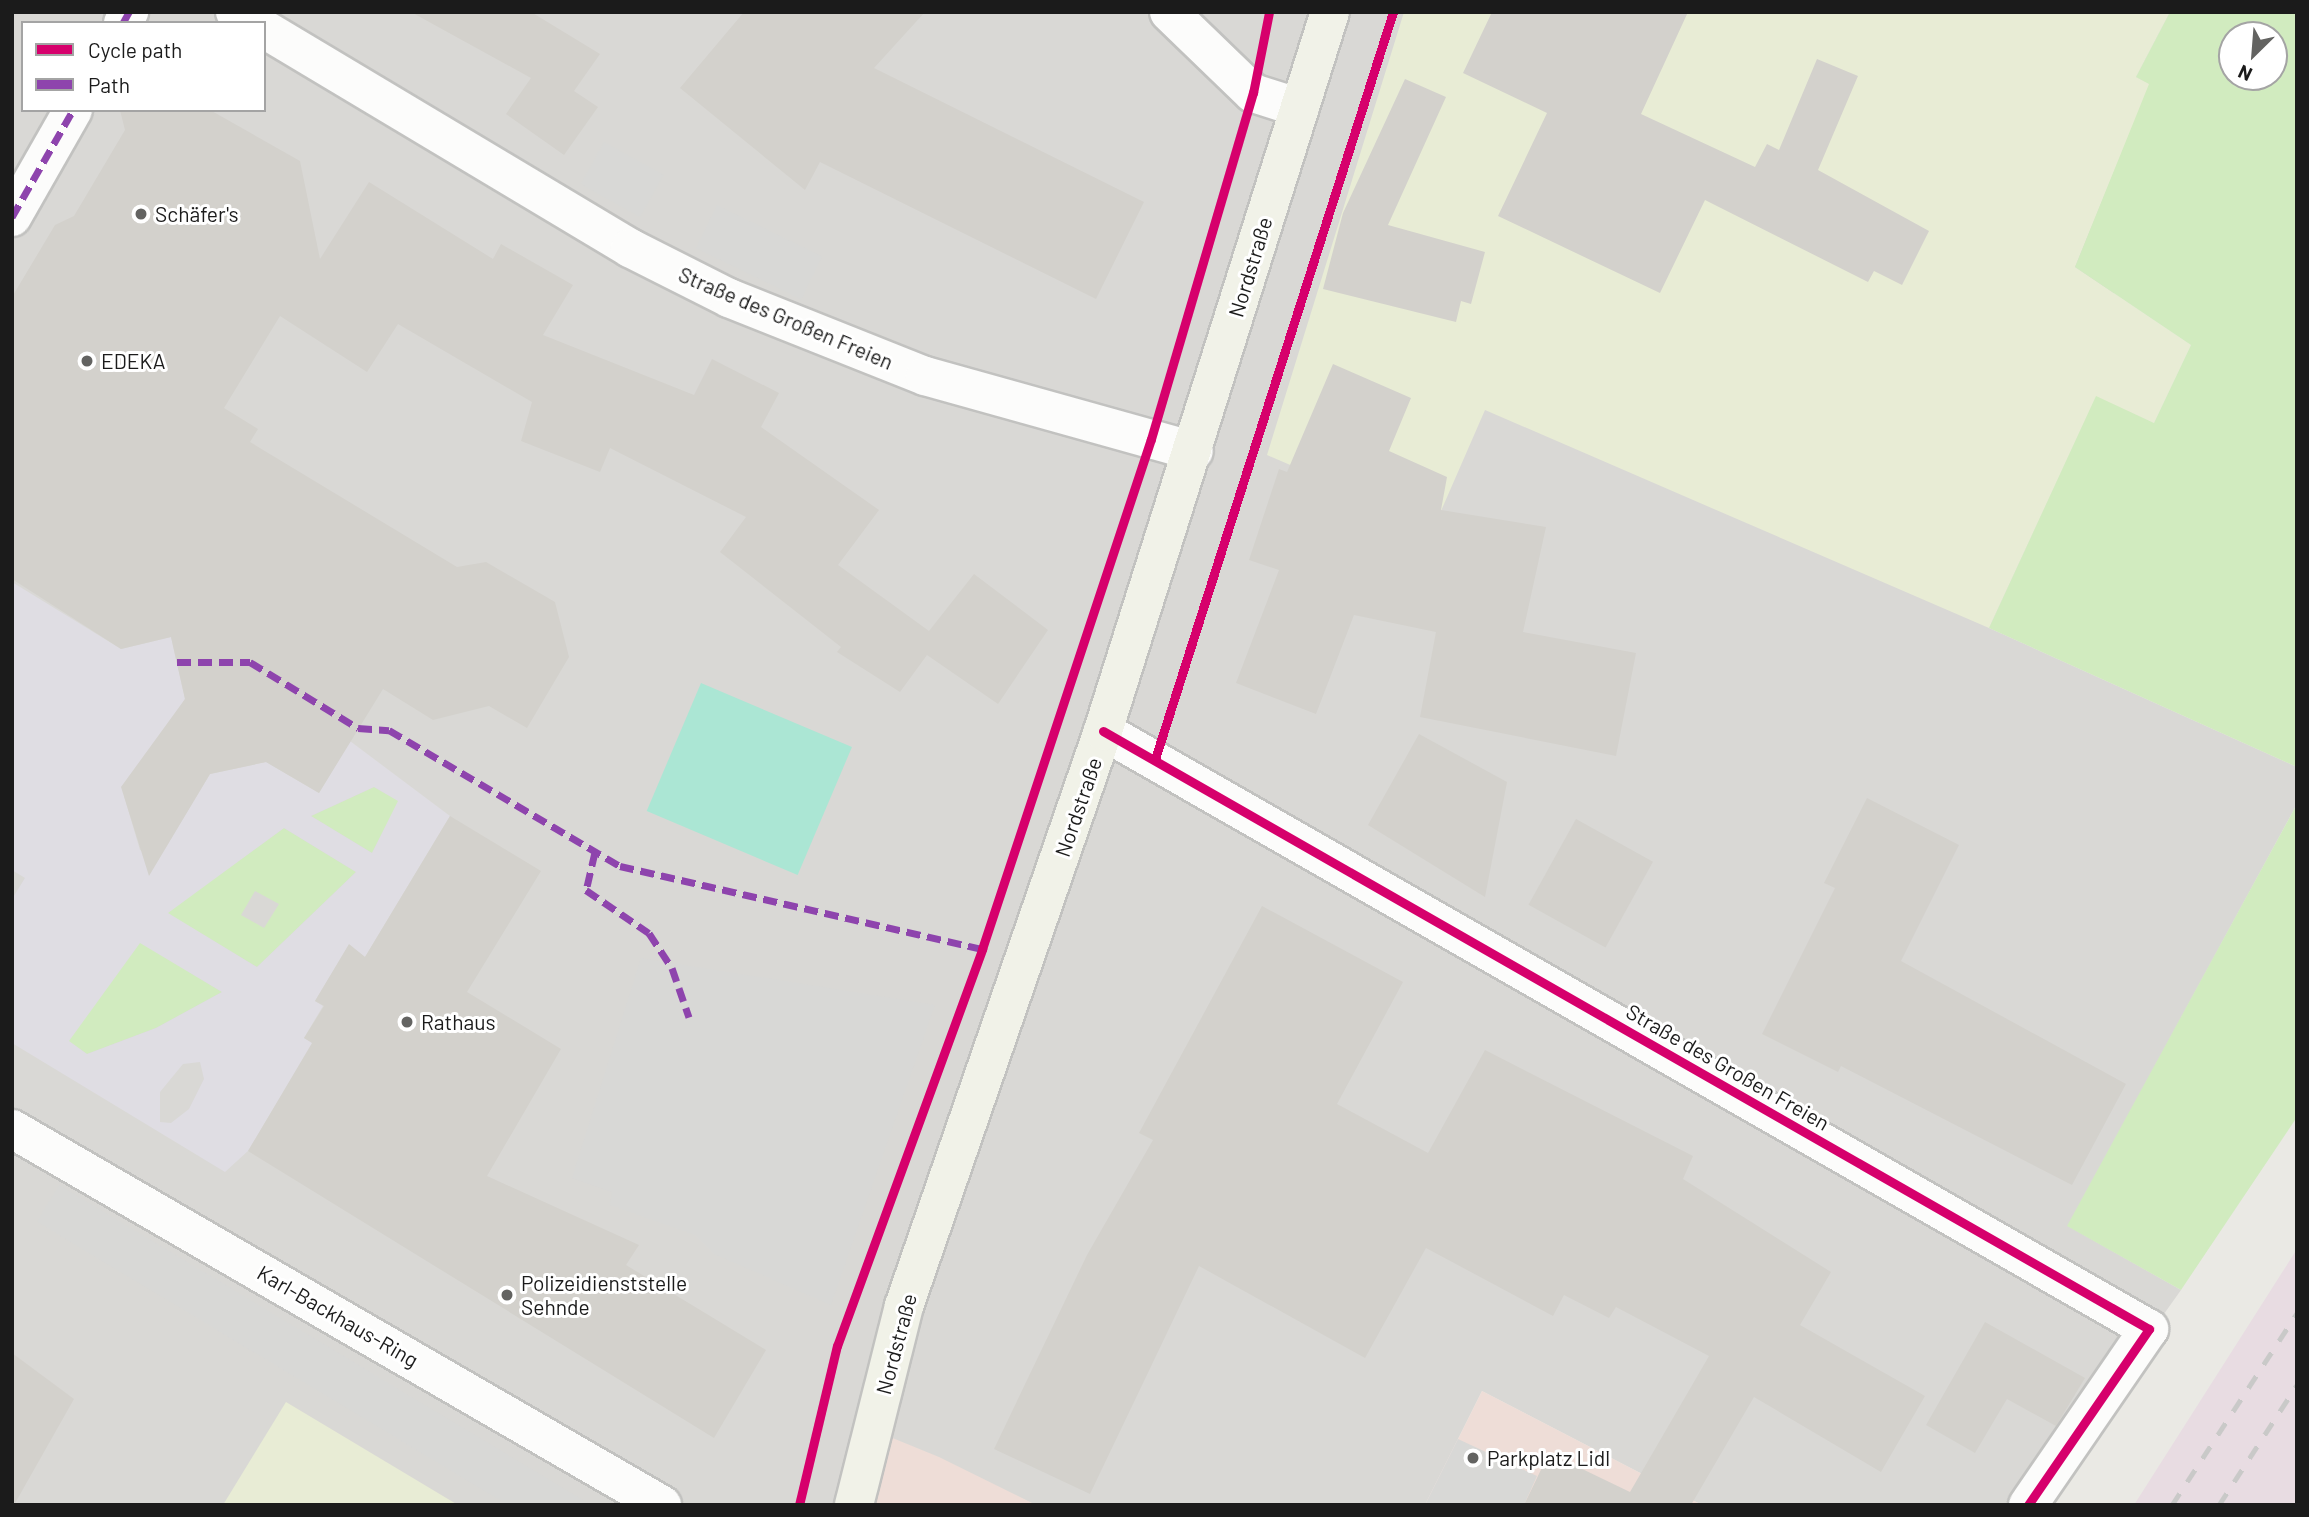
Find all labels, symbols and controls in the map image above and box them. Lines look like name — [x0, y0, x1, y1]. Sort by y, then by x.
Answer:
legend — [21, 21, 266, 112]
north arrow — [2218, 21, 2288, 91]
text: Cycle path — [88, 37, 182, 62]
text: N — [2234, 61, 2255, 87]
text: Path — [88, 72, 130, 97]
place label: Schäfer's — [155, 201, 238, 227]
marker: Schäfer's — [133, 206, 149, 222]
street label: Nordstraße — [1223, 214, 1277, 320]
street label: Straße des Großen Freien — [675, 261, 897, 375]
place label: EDEKA — [101, 348, 166, 374]
marker: EDEKA — [79, 353, 95, 369]
street label: Nordstraße — [1049, 754, 1107, 860]
street label: Straße des Großen Freien — [1622, 998, 1834, 1136]
place label: Rathaus — [421, 1009, 496, 1035]
marker: Rathaus — [399, 1014, 415, 1030]
street label: Karl-Backhaus-Ring — [253, 1260, 423, 1372]
place label: Polizeidienststelle Sehnde — [521, 1270, 687, 1320]
marker: Polizeidienststelle Sehnde — [499, 1287, 515, 1303]
street label: Nordstraße — [870, 1291, 922, 1397]
place label: Parkplatz Lidl — [1487, 1445, 1610, 1471]
marker: Parkplatz Lidl — [1465, 1450, 1481, 1466]

